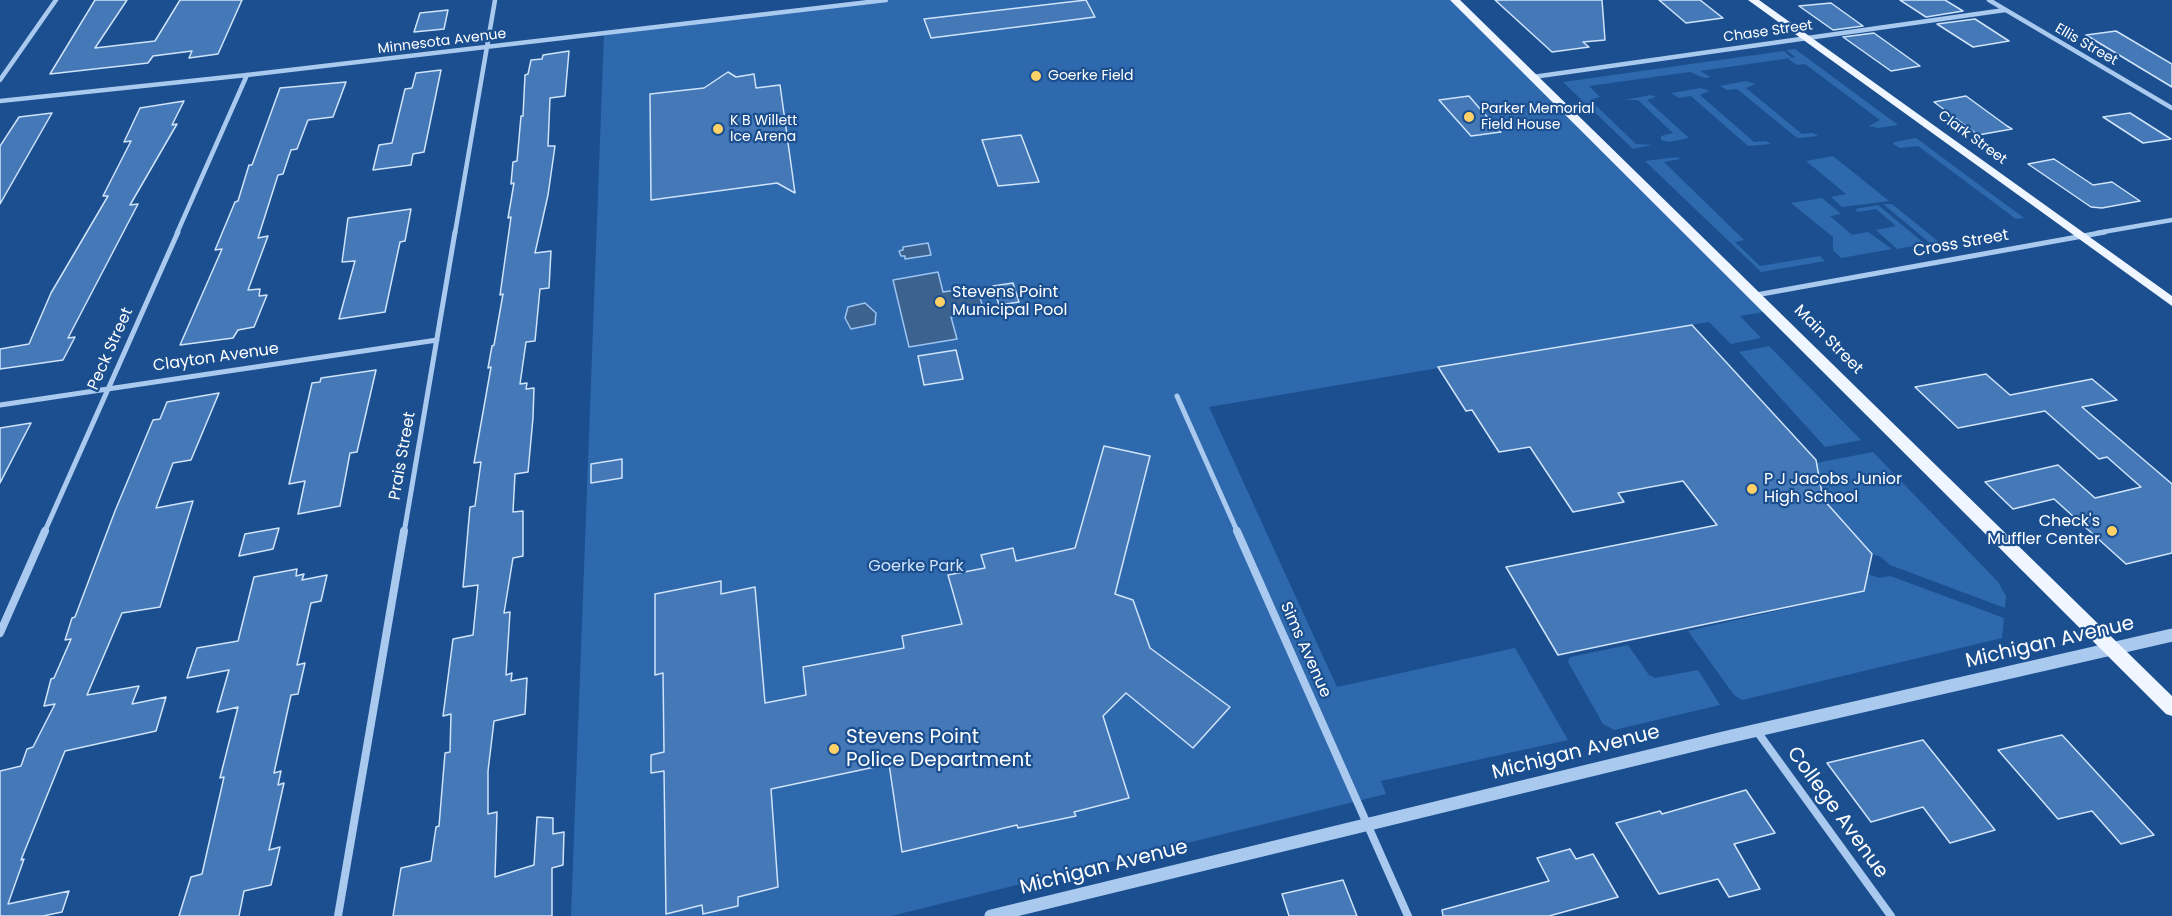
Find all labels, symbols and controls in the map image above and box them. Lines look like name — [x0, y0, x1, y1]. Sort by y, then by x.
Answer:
street label: Chase Street — [1722, 17, 1814, 47]
street label: Ellis Street — [2052, 20, 2120, 70]
street label: Minnesota Avenue — [377, 26, 507, 58]
place label: Goerke Field — [1048, 68, 1133, 84]
marker: Goerke Field — [1029, 69, 1043, 83]
place label: Parker Memorial Field House — [1481, 101, 1594, 134]
street label: Clark Street — [1934, 107, 2010, 169]
marker: Parker Memorial Field House — [1462, 110, 1476, 124]
place label: K B Willett Ice Arena — [730, 113, 797, 146]
marker: K B Willett Ice Arena — [711, 122, 725, 136]
street label: Cross Street — [1912, 226, 2010, 262]
place label: Stevens Point Municipal Pool — [952, 283, 1067, 321]
marker: Stevens Point Municipal Pool — [933, 295, 947, 309]
street label: Main Street — [1789, 301, 1867, 379]
street label: Peck Street — [84, 305, 138, 393]
street label: Clayton Avenue — [152, 340, 280, 376]
street label: Prais Street — [386, 410, 420, 502]
place label: P J Jacobs Junior High School — [1764, 470, 1902, 508]
marker: P J Jacobs Junior High School — [1745, 482, 1759, 496]
place label: Check's Muffler Center — [1987, 512, 2100, 550]
marker: Check's Muffler Center — [2105, 524, 2119, 538]
park label: Goerke Park — [868, 557, 964, 577]
street label: Sims Avenue — [1275, 599, 1335, 701]
street label: Michigan Avenue — [1963, 612, 2137, 674]
street label: Michigan Avenue — [1490, 721, 1662, 785]
place label: Stevens Point Police Department — [846, 726, 1031, 773]
marker: Stevens Point Police Department — [827, 742, 841, 756]
street label: College Avenue — [1781, 743, 1893, 883]
street label: Michigan Avenue — [1018, 836, 1190, 900]

